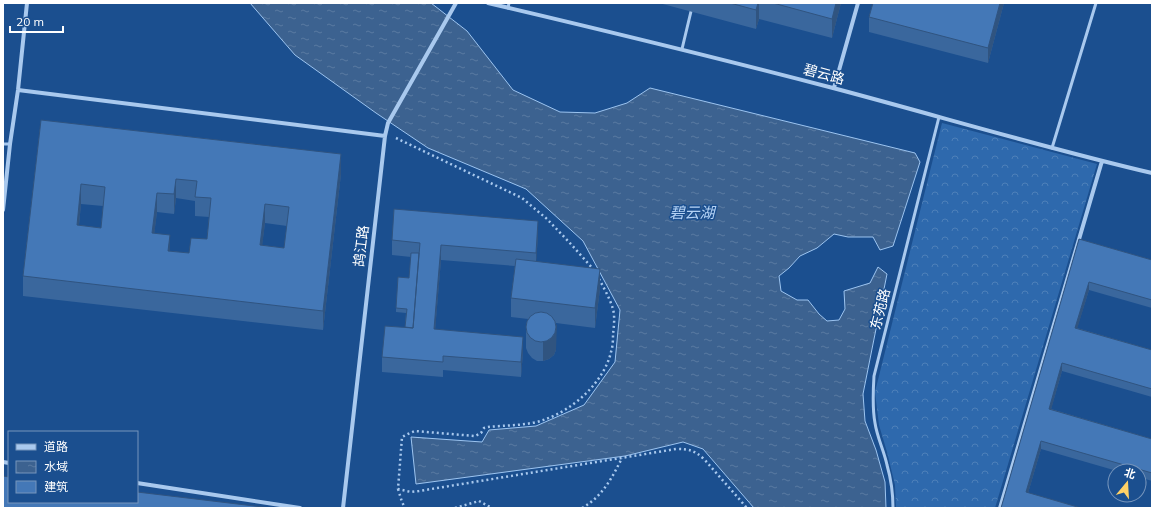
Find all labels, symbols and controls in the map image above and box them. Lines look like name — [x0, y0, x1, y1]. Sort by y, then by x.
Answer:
scale bar — [10, 8, 63, 34]
text: 20 m — [16, 14, 44, 29]
street label: 碧云路 — [801, 60, 847, 88]
water label: 碧云湖 — [669, 203, 716, 222]
street label: 鸪江路 — [350, 224, 372, 268]
street label: 东苑路 — [866, 286, 894, 332]
legend — [8, 431, 138, 503]
text: 道路 — [44, 439, 68, 454]
text: 水域 — [44, 459, 68, 474]
north arrow — [1107, 463, 1147, 503]
text: 北 — [1123, 465, 1137, 482]
text: 建筑 — [44, 479, 68, 494]

